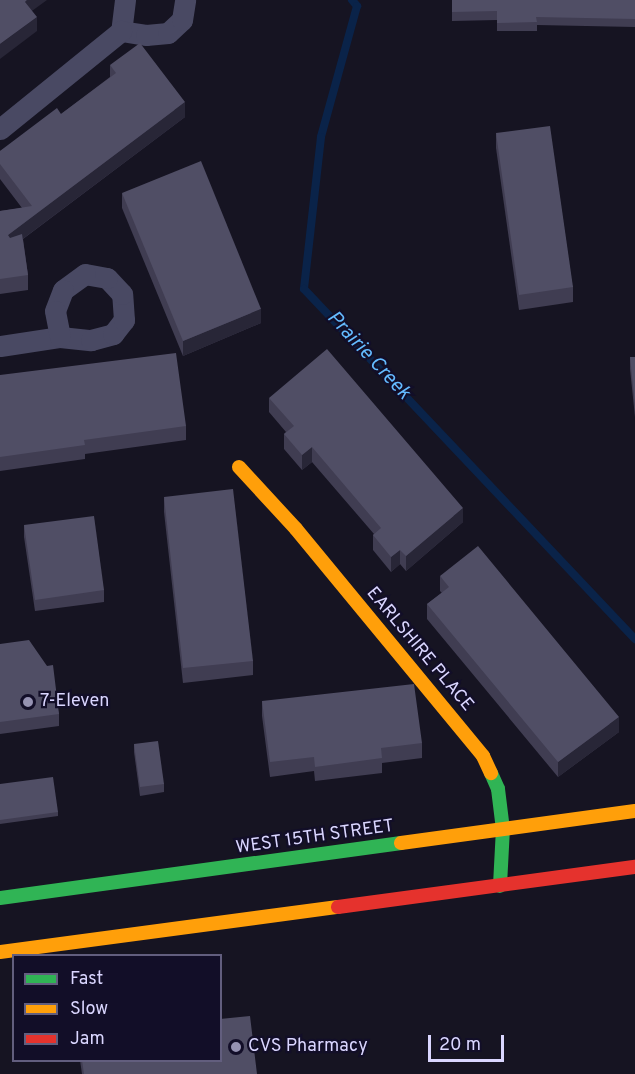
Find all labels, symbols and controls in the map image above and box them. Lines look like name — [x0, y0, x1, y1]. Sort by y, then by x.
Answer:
water label: Prairie Creek — [321, 307, 415, 405]
street label: EARLSHIRE PLACE — [361, 584, 477, 716]
place label: 7-Eleven — [40, 691, 109, 713]
marker: 7-Eleven — [21, 695, 35, 709]
street label: WEST 15TH STREET — [234, 816, 396, 860]
legend — [12, 954, 222, 1062]
text: Fast — [70, 968, 103, 991]
text: Slow — [70, 998, 108, 1021]
scale bar — [431, 1023, 508, 1061]
text: Jam — [70, 1028, 105, 1051]
text: 20 m — [439, 1034, 481, 1057]
place label: CVS Pharmacy — [248, 1036, 368, 1058]
marker: CVS Pharmacy — [229, 1040, 243, 1054]

